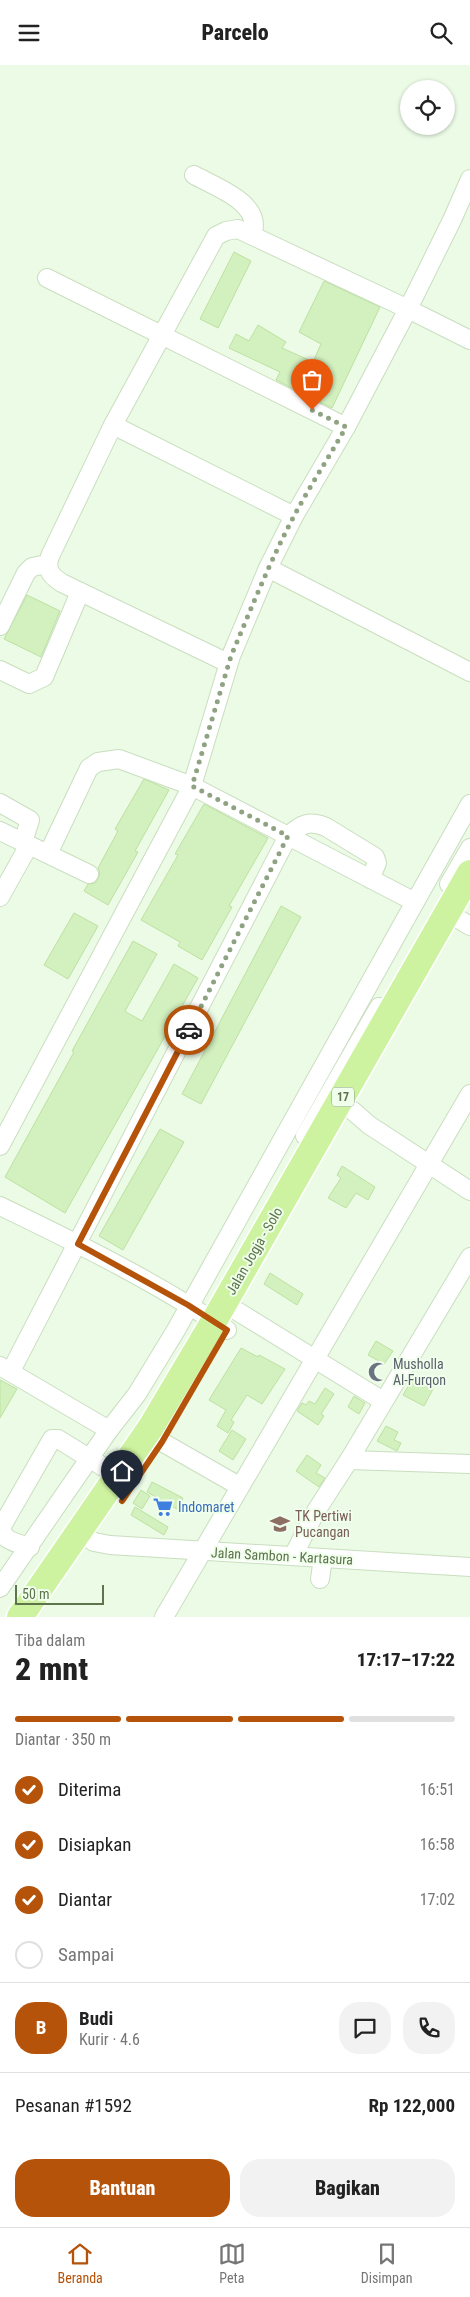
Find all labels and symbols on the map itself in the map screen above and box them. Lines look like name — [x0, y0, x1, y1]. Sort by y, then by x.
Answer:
pin — [291, 359, 333, 410]
courier — [164, 1005, 214, 1055]
road number: 17 — [332, 1087, 354, 1107]
street label: Jalan Jogja - Solo — [222, 1204, 286, 1298]
place label: Musholla Al-Furqon — [393, 1356, 446, 1388]
mosque icon: Musholla Al-Furqon — [367, 1361, 389, 1383]
pin — [101, 1450, 143, 1501]
supermarket icon: Indomaret — [152, 1496, 174, 1518]
place label: Indomaret — [178, 1499, 234, 1515]
place label: TK Pertiwi Pucangan — [295, 1508, 352, 1540]
school or university icon: TK Pertiwi Pucangan — [269, 1513, 291, 1535]
street label: Jalan Sambon - Kartasura — [211, 1544, 353, 1568]
scale bar — [15, 1582, 104, 1605]

